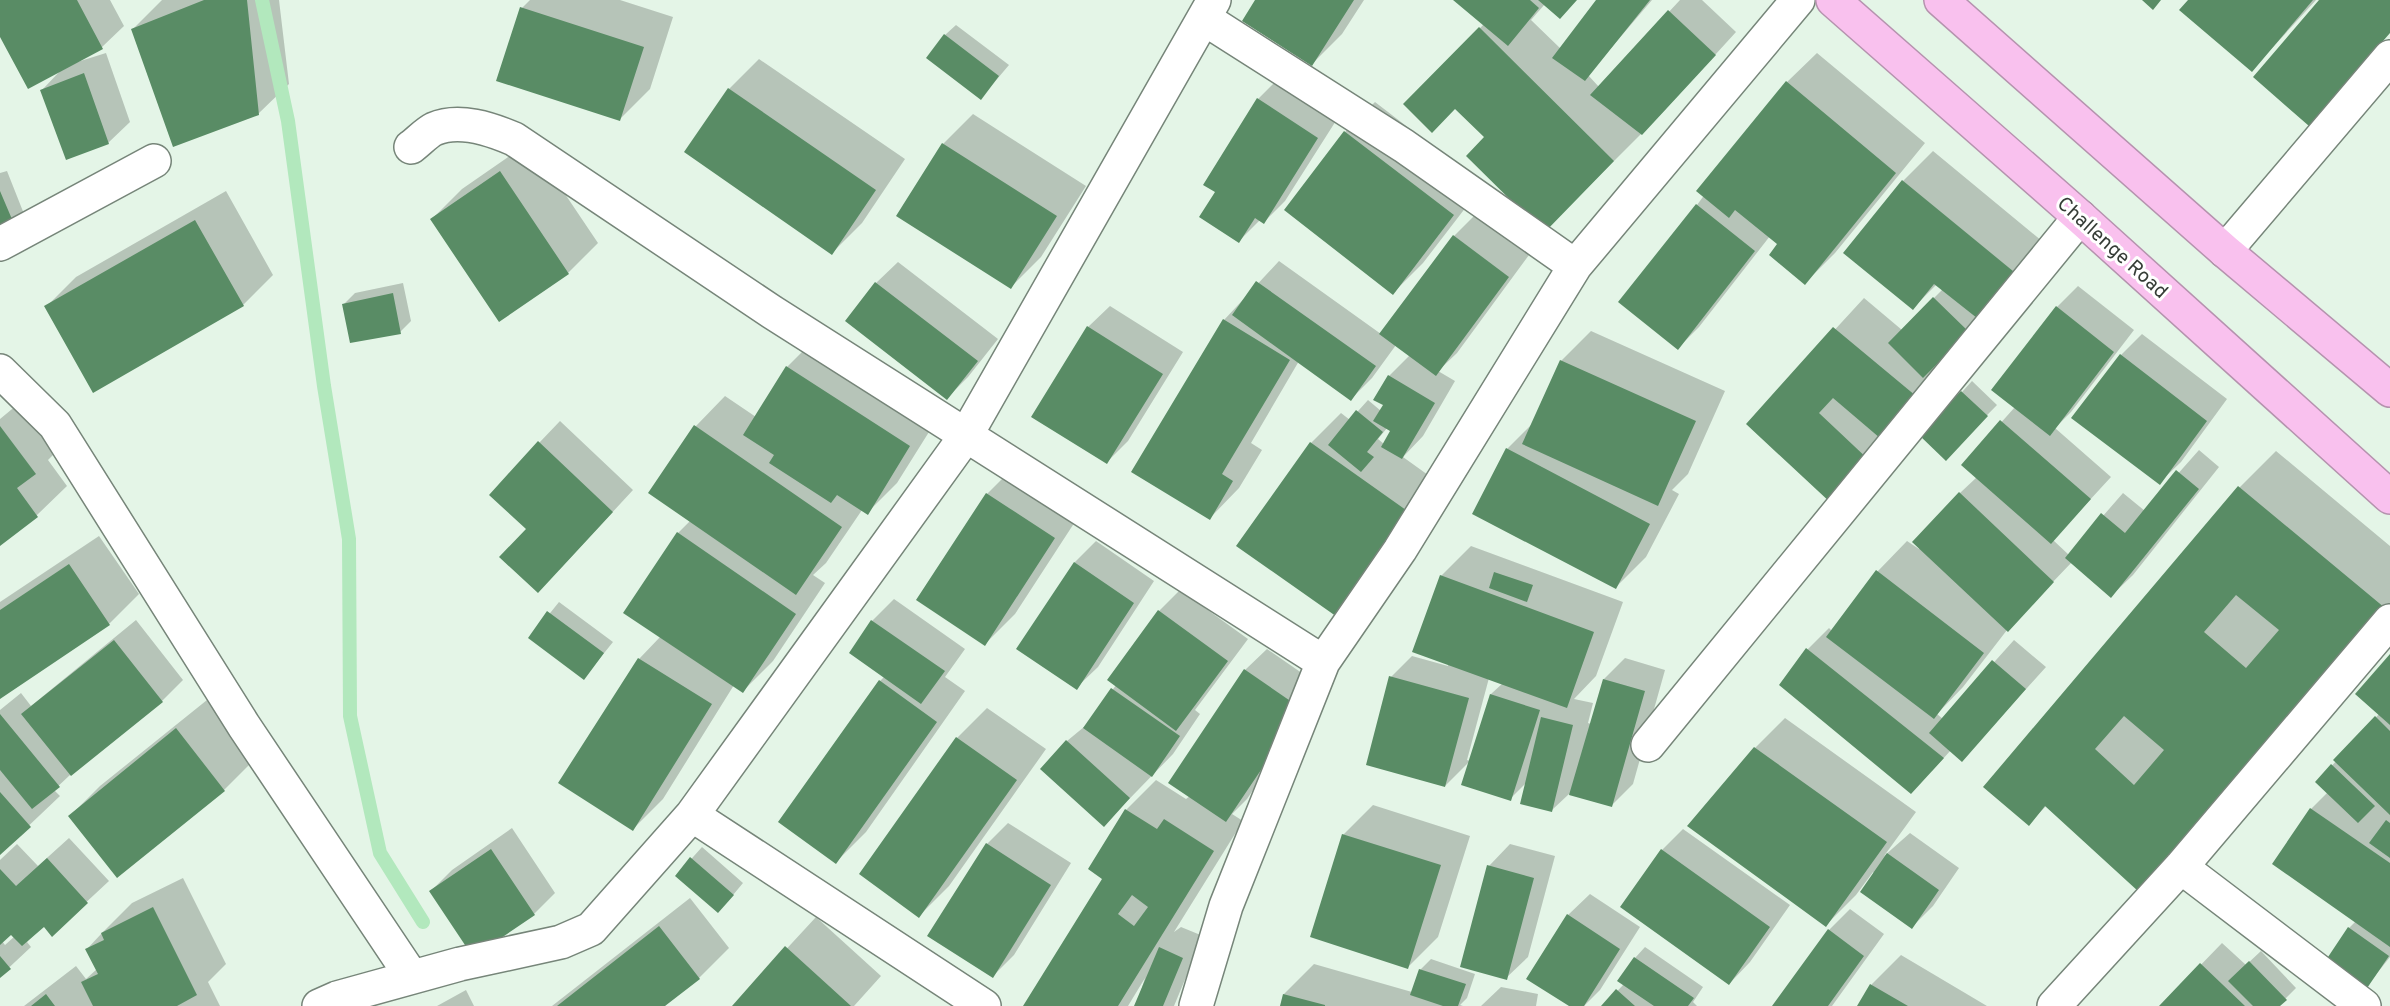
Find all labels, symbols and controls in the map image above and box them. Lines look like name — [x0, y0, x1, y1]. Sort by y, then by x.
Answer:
street label: Challenge Road — [2051, 192, 2173, 305]

